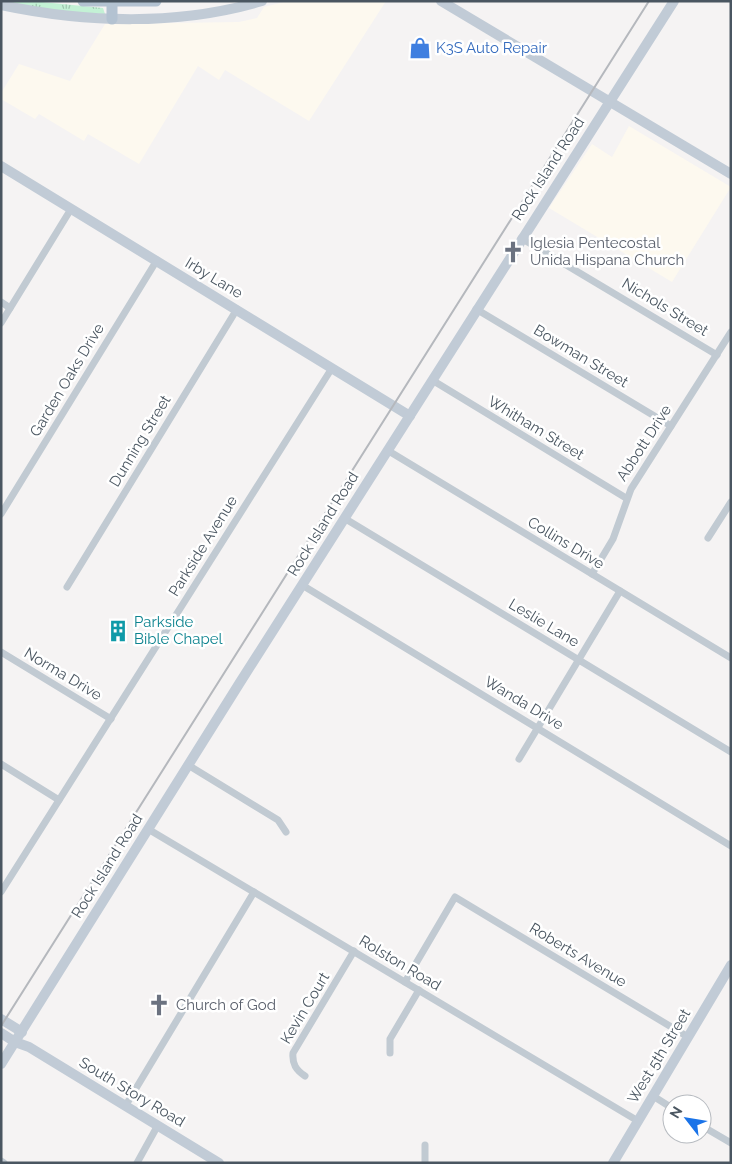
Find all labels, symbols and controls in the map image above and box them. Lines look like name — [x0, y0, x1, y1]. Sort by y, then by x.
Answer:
shop icon: K3S Auto Repair — [407, 35, 433, 61]
place label: K3S Auto Repair — [436, 39, 548, 57]
street label: Rock Island Road — [508, 114, 588, 224]
place label: Iglesia Pentecostal Unida Hispana Church — [530, 234, 684, 269]
church icon: Iglesia Pentecostal Unida Hispana Church — [500, 239, 526, 265]
street label: Irby Lane — [182, 254, 246, 302]
street label: Nichols Street — [619, 274, 711, 340]
street label: Garden Oaks Drive — [26, 320, 108, 440]
street label: Bowman Street — [531, 321, 631, 391]
street label: Dunning Street — [106, 392, 174, 490]
street label: Whitham Street — [485, 392, 587, 464]
street label: Abbott Drive — [613, 401, 675, 484]
street label: Rock Island Road — [284, 469, 362, 579]
street label: Parkside Avenue — [165, 492, 241, 600]
street label: Collins Drive — [524, 513, 608, 573]
street label: Leslie Lane — [505, 595, 583, 651]
place label: Parkside Bible Chapel — [134, 613, 223, 648]
building icon: Parkside Bible Chapel — [105, 618, 131, 644]
street label: Norma Drive — [21, 644, 105, 704]
street label: Wanda Drive — [481, 672, 567, 734]
street label: Rock Island Road — [68, 811, 146, 921]
street label: Roberts Avenue — [526, 919, 630, 991]
street label: Rolston Road — [356, 932, 444, 994]
street label: Kevin Court — [277, 969, 333, 1047]
church icon: Church of God — [146, 992, 172, 1018]
place label: Church of God — [176, 996, 276, 1014]
street label: West 5th Street — [624, 1006, 694, 1106]
street label: South Story Road — [76, 1053, 188, 1131]
north arrow — [662, 1094, 712, 1144]
text: N — [666, 1104, 685, 1121]

